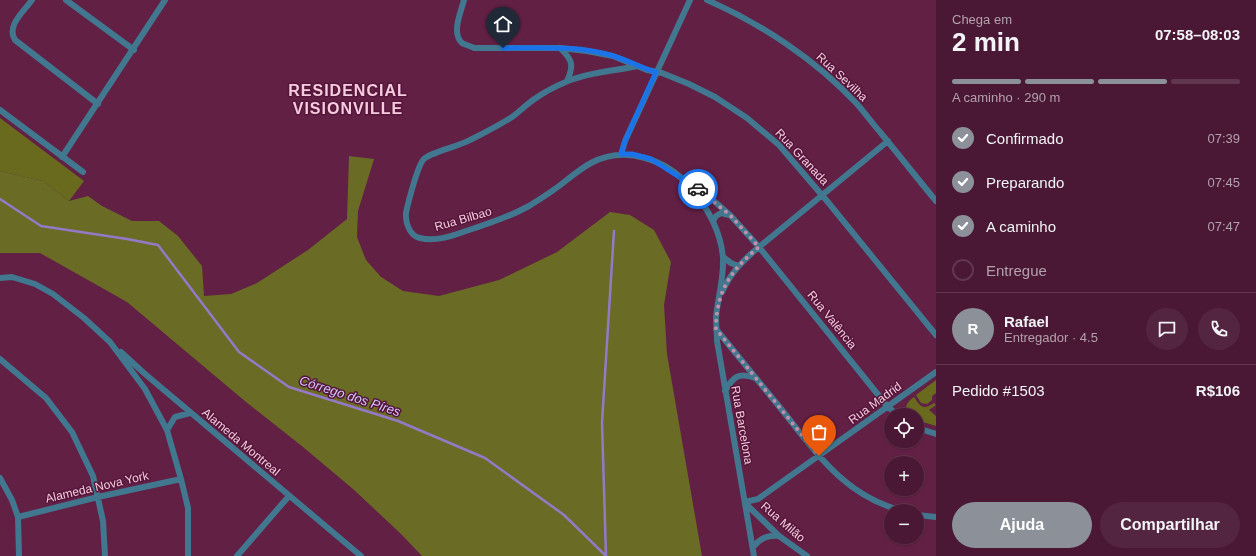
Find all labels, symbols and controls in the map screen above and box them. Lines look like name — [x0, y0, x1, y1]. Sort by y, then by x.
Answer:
pin — [486, 7.0, 520, 48]
text: Chega em — [952, 12, 1012, 27]
icon: home — [492, 13, 514, 35]
text: 07:58–08:03 — [1155, 26, 1240, 43]
text: 2 min — [952, 27, 1020, 57]
street label: Rua Sevilha — [814, 50, 871, 104]
district label: RESIDENCIAL VISIONVILLE — [288, 82, 408, 117]
text: A caminho · 290 m — [952, 90, 1060, 105]
street label: Rua Granada — [772, 126, 832, 188]
icon: check — [952, 127, 974, 149]
text: Confirmado — [986, 130, 1064, 147]
text: 07:39 — [1207, 131, 1240, 146]
courier — [678, 169, 718, 209]
icon: check — [952, 171, 974, 193]
text: Preparando — [986, 174, 1064, 191]
text: 07:45 — [1207, 175, 1240, 190]
icon: car — [687, 178, 709, 200]
street label: Rua Bilbao — [433, 204, 493, 234]
icon: check — [952, 215, 974, 237]
text: A caminho — [986, 218, 1056, 235]
text: 07:47 — [1207, 219, 1240, 234]
text: Entregue — [986, 262, 1047, 279]
street label: Rua Valência — [804, 288, 860, 352]
button: chat — [1146, 308, 1188, 350]
button: phone — [1198, 308, 1240, 350]
text: Rafael — [1004, 313, 1049, 330]
text: R — [968, 320, 978, 337]
text: Entregador · 4.5 — [1004, 330, 1098, 345]
water label: Córrego dos Píres — [298, 373, 403, 420]
street label: Rua Madrid — [846, 379, 904, 427]
text: Pedido #1503 — [952, 382, 1045, 399]
text: R$106 — [1196, 382, 1240, 399]
street label: Rua Barcelona — [728, 385, 756, 466]
street label: Alameda Montreal — [199, 405, 283, 479]
map controls — [884, 408, 924, 544]
button: locate — [884, 408, 924, 448]
pin — [802, 415, 836, 456]
icon: bag — [808, 421, 830, 443]
button: + — [884, 456, 924, 496]
street label: Alameda Nova York — [44, 468, 151, 506]
street label: Rua Milão — [758, 499, 808, 545]
button: Ajuda — [952, 502, 1092, 548]
button: Compartilhar — [1100, 502, 1240, 548]
button: − — [884, 504, 924, 544]

